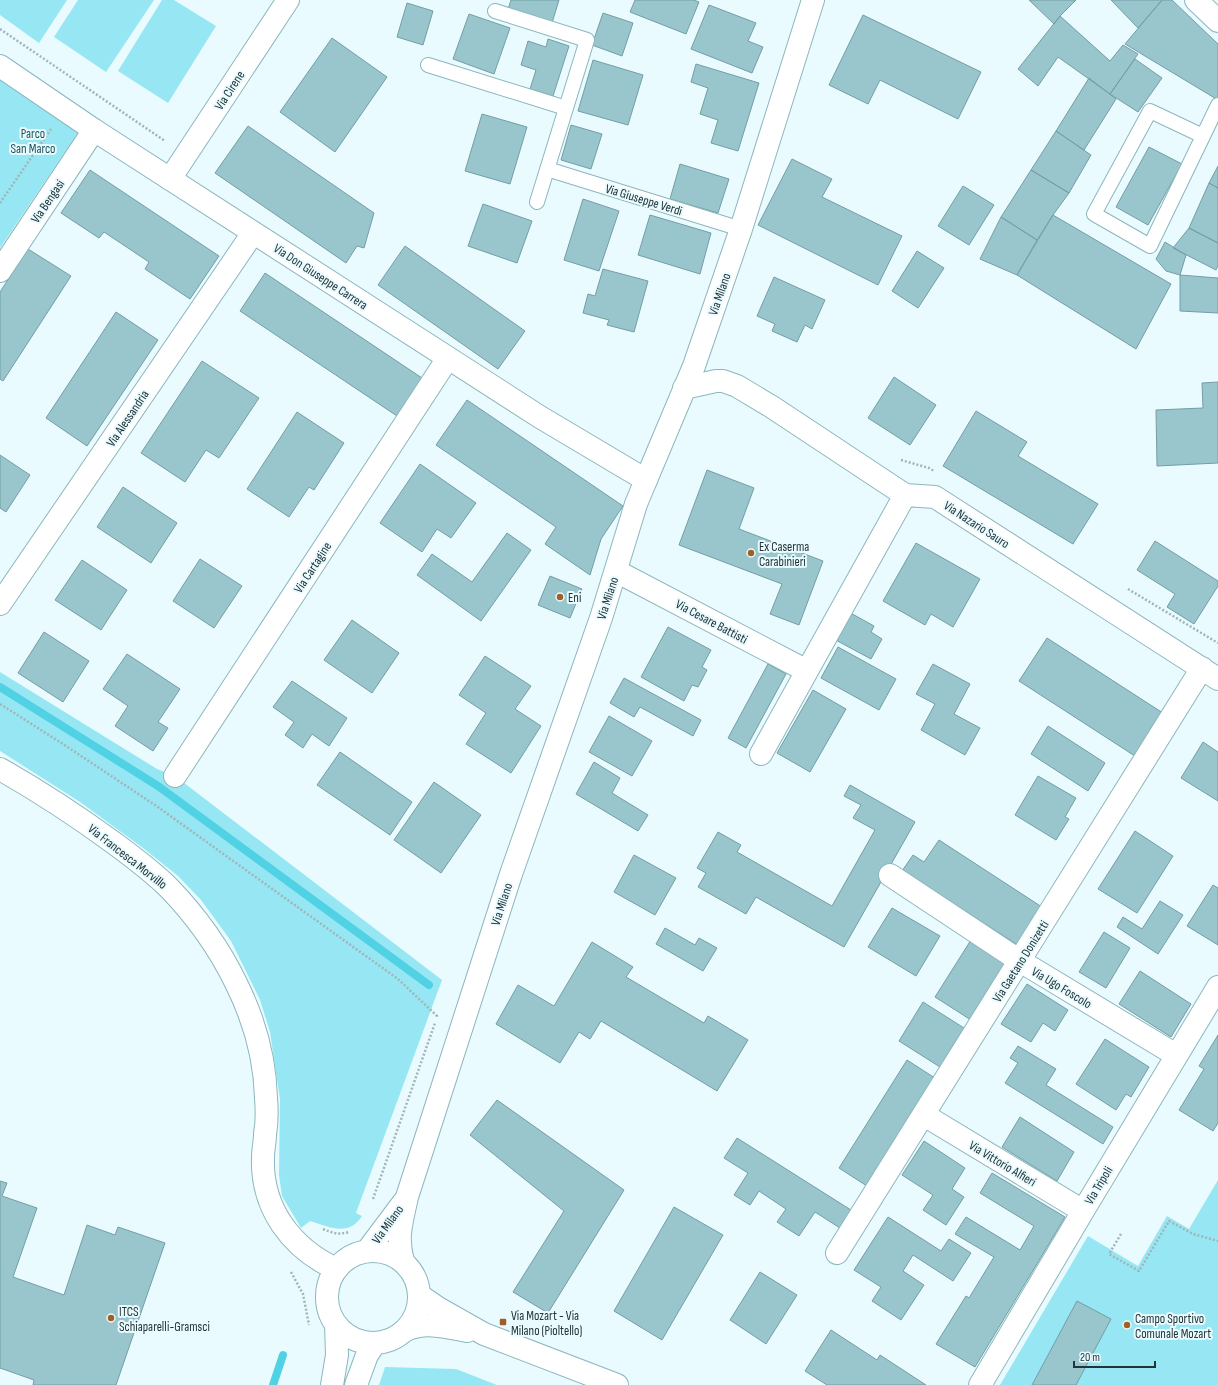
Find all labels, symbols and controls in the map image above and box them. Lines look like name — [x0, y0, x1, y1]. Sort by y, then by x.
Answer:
street label: Via Cirene — [211, 68, 248, 113]
park label: Parco San Marco — [11, 126, 56, 157]
street label: Via Bengasi — [27, 177, 68, 226]
street label: Via Giuseppe Verdi — [603, 181, 684, 219]
street label: Via Don Giuseppe Carrera — [270, 240, 371, 313]
street label: Via Milano — [705, 271, 735, 318]
street label: Via Alessandria — [103, 387, 153, 450]
street label: Via Nazario Sauro — [941, 498, 1012, 552]
street label: Via Cartagine — [290, 539, 335, 596]
place label: Ex Caserma Carabinieri — [759, 539, 809, 570]
marker: Ex Caserma Carabinieri — [746, 548, 756, 558]
street label: Via Milano — [594, 575, 622, 622]
place label: Eni — [568, 590, 581, 606]
marker: Eni — [555, 592, 565, 602]
street label: Via Cesare Battisti — [673, 596, 750, 648]
street label: Via Francesca Morvillo — [85, 821, 170, 893]
street label: Via Milano — [488, 881, 516, 928]
street label: Via Gaetano Donizetti — [989, 918, 1052, 1005]
street label: Via Ugo Foscolo — [1028, 964, 1095, 1012]
street label: Via Vittorio Alfieri — [966, 1138, 1039, 1190]
street label: Via Tripoli — [1081, 1164, 1116, 1208]
street label: Via Milano — [368, 1202, 407, 1247]
place label: ITCS Schiaparelli-Gramsci — [119, 1304, 210, 1335]
place label: Via Mozart - Via Milano (Pioltello) — [511, 1308, 582, 1339]
place label: Campo Sportivo Comunale Mozart — [1135, 1311, 1211, 1342]
marker: ITCS Schiaparelli-Gramsci — [106, 1313, 116, 1323]
marker: Via Mozart - Via Milano (Pioltello) — [498, 1317, 508, 1327]
marker: Campo Sportivo Comunale Mozart — [1122, 1320, 1132, 1330]
scale bar — [1074, 1343, 1155, 1369]
text: 20 m — [1080, 1350, 1100, 1365]

